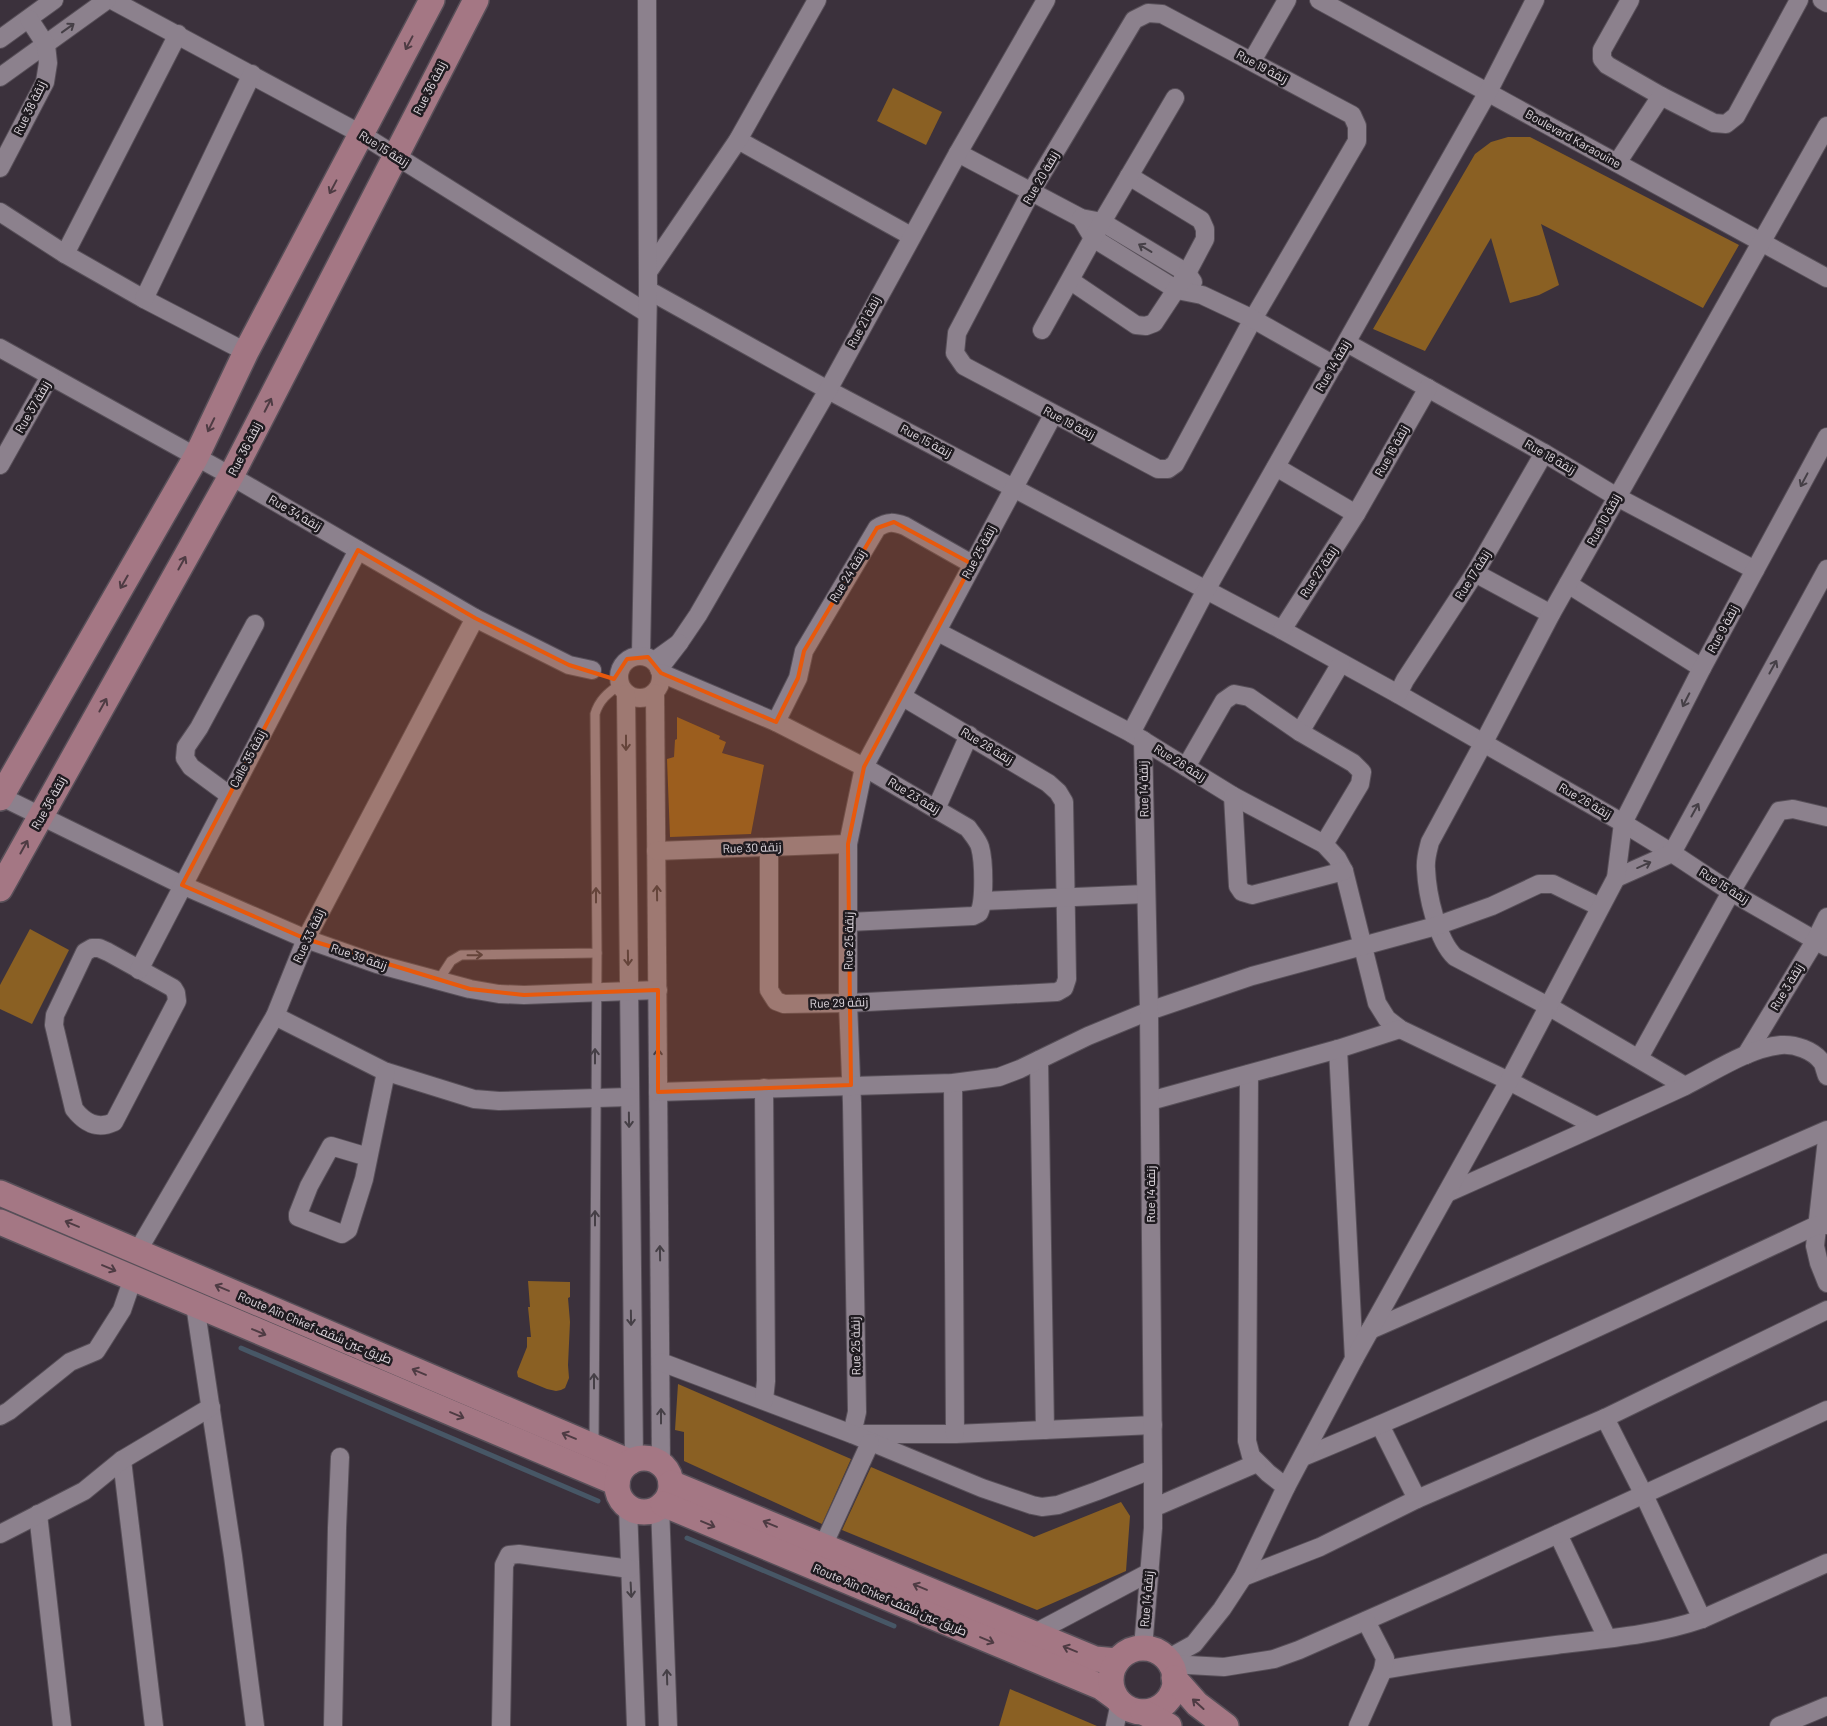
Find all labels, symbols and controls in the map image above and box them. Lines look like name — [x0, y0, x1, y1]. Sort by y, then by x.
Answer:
one-way arrow — [61, 23, 75, 33]
one-way arrow — [404, 35, 413, 50]
street label: Rue 19 زنقة — [1234, 47, 1291, 86]
street label: Rue 36 زنقة — [410, 58, 449, 117]
street label: Rue 38 زنقة — [10, 78, 49, 137]
street label: Boulevard Karaouine — [1523, 106, 1624, 170]
street label: Rue 15 زنقة — [356, 127, 412, 170]
street label: Rue 20 زنقة — [1019, 148, 1062, 207]
one-way arrow — [328, 179, 337, 194]
one-way arrow — [1139, 242, 1153, 252]
street label: Rue 21 زنقة — [844, 293, 883, 350]
street label: Rue 14 زنقة — [1312, 337, 1353, 394]
street label: Rue 37 زنقة — [12, 378, 54, 436]
one-way arrow — [263, 397, 273, 412]
street label: Rue 19 زنقة — [1041, 403, 1098, 442]
one-way arrow — [206, 417, 216, 432]
street label: Rue 36 زنقة — [225, 419, 264, 478]
street label: Rue 15 زنقة — [898, 421, 955, 460]
street label: Rue 16 زنقة — [1371, 422, 1412, 479]
street label: Rue 18 زنقة — [1522, 436, 1578, 477]
one-way arrow — [1799, 472, 1809, 487]
street label: Rue 34 زنقة — [266, 491, 324, 534]
street label: Rue 10 زنقة — [1583, 491, 1624, 548]
street label: Rue 25 زنقة — [958, 522, 999, 581]
street label: Rue 27 زنقة — [1296, 543, 1341, 600]
street label: Rue 24 زنقة — [826, 547, 869, 605]
street label: Rue 17 زنقة — [1451, 547, 1494, 602]
one-way arrow — [178, 557, 188, 571]
one-way arrow — [119, 574, 128, 589]
street label: Rue 9 زنقة — [1704, 602, 1741, 655]
one-way arrow — [1769, 661, 1779, 675]
one-way arrow — [1681, 692, 1690, 707]
one-way arrow — [99, 698, 108, 713]
street label: Rue 28 زنقة — [958, 724, 1016, 767]
street label: Calle 35 زنقة — [226, 727, 269, 790]
one-way arrow — [621, 734, 631, 750]
street label: Rue 26 زنقة — [1151, 741, 1209, 784]
street label: Rue 14 زنقة — [1136, 760, 1151, 818]
street label: Rue 36 زنقة — [28, 774, 69, 832]
street label: Rue 23 زنقة — [885, 774, 943, 817]
street label: Rue 26 زنقة — [1556, 779, 1614, 822]
one-way arrow — [1691, 803, 1701, 818]
street label: Rue 30 زنقة — [722, 839, 782, 856]
one-way arrow — [20, 840, 29, 855]
one-way arrow — [1636, 860, 1651, 870]
street label: Rue 15 زنقة — [1696, 864, 1752, 907]
one-way arrow — [652, 886, 661, 902]
one-way arrow — [591, 887, 601, 903]
street label: Rue 33 زنقة — [289, 906, 328, 965]
street label: Rue 25 زنقة — [840, 912, 857, 970]
street label: Rue 39 زنقة — [329, 940, 389, 973]
one-way arrow — [623, 949, 633, 965]
one-way arrow — [466, 950, 482, 960]
street label: Rue 3 زنقة — [1767, 961, 1806, 1013]
street label: Rue 29 زنقة — [809, 994, 869, 1011]
one-way arrow — [590, 1048, 600, 1064]
one-way arrow — [653, 1048, 663, 1064]
one-way arrow — [625, 1112, 634, 1128]
street label: Rue 14 زنقة — [1143, 1166, 1158, 1222]
one-way arrow — [590, 1211, 600, 1227]
one-way arrow — [65, 1219, 80, 1228]
one-way arrow — [655, 1246, 665, 1262]
one-way arrow — [101, 1264, 116, 1274]
one-way arrow — [215, 1282, 230, 1292]
street label: Route Aïn Chkef طريق عين شقف — [236, 1288, 395, 1367]
one-way arrow — [627, 1309, 636, 1325]
street label: Rue 25 زنقة — [847, 1317, 864, 1375]
one-way arrow — [251, 1327, 266, 1337]
one-way arrow — [412, 1367, 427, 1377]
one-way arrow — [589, 1373, 599, 1390]
one-way arrow — [656, 1408, 666, 1424]
one-way arrow — [449, 1411, 464, 1421]
one-way arrow — [562, 1431, 577, 1441]
one-way arrow — [700, 1519, 715, 1529]
one-way arrow — [763, 1519, 778, 1529]
street label: Route Aïn Chkef طريق عين شقف — [811, 1560, 970, 1639]
street label: Rue 14 زنقة — [1137, 1570, 1156, 1628]
one-way arrow — [913, 1581, 928, 1591]
one-way arrow — [626, 1582, 635, 1598]
one-way arrow — [979, 1635, 994, 1645]
one-way arrow — [1063, 1644, 1078, 1653]
one-way arrow — [662, 1670, 671, 1686]
one-way arrow — [1191, 1699, 1204, 1710]

